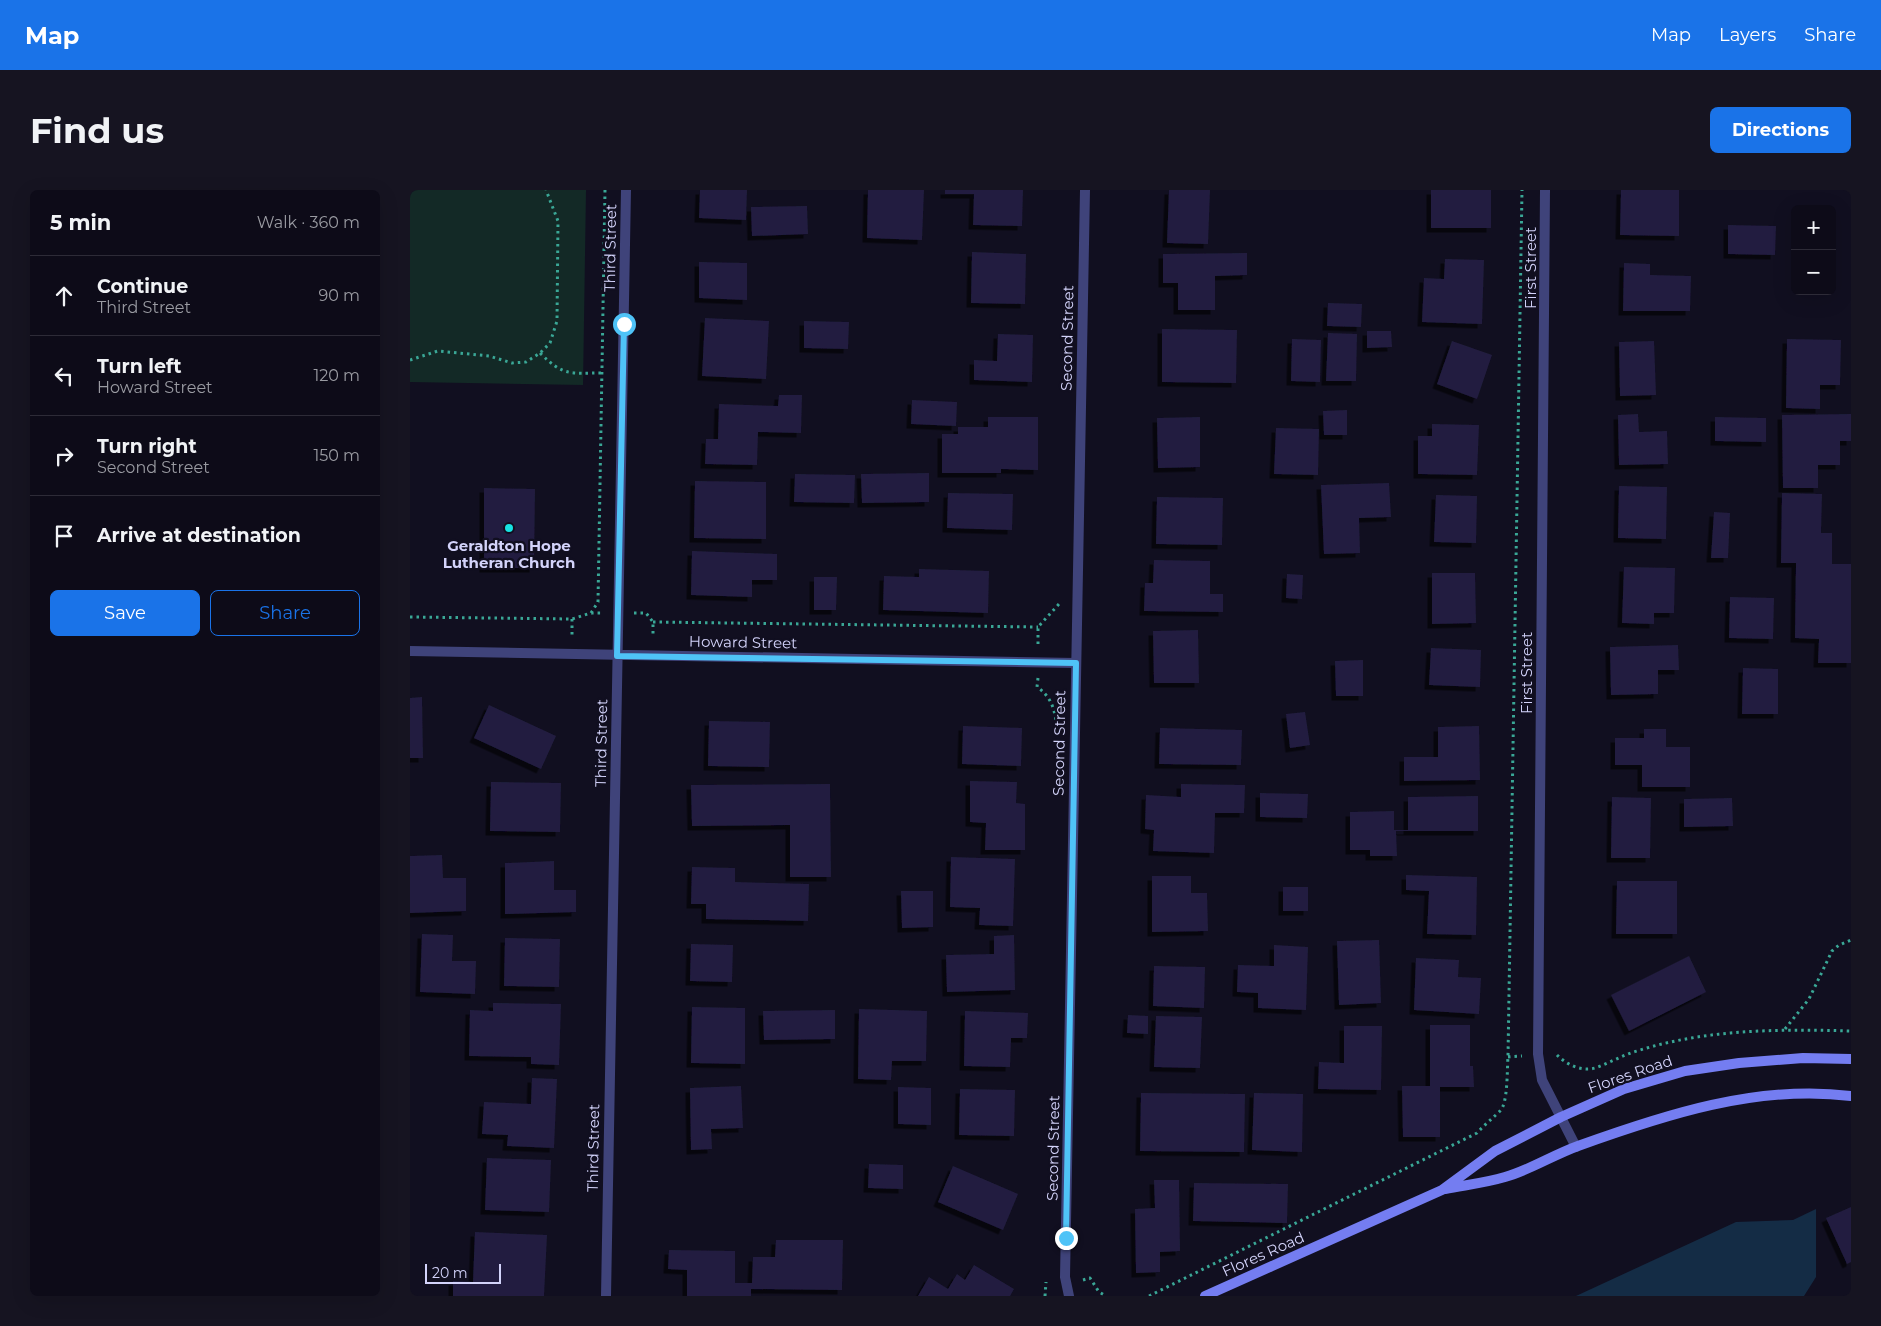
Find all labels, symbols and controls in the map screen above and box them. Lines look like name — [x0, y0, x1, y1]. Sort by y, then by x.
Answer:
text: Map — [25, 21, 79, 50]
text: Map — [1651, 24, 1691, 46]
text: Layers — [1719, 24, 1776, 46]
text: Share — [1804, 24, 1856, 46]
button: Directions — [1710, 107, 1851, 153]
text: Find us — [30, 109, 164, 152]
street label: Third Street — [600, 204, 620, 292]
map controls — [1791, 205, 1836, 295]
button: + — [1791, 205, 1836, 250]
text: 5 min — [50, 210, 111, 235]
text: Walk · 360 m — [257, 213, 360, 232]
street label: First Street — [1521, 227, 1540, 309]
button: − — [1791, 250, 1836, 295]
text: Continue — [97, 275, 188, 298]
icon: ahead — [50, 282, 78, 310]
street label: Second Street — [1057, 285, 1077, 391]
text: 90 m — [318, 286, 360, 305]
text: Third Street — [97, 298, 191, 317]
route start — [613, 313, 636, 336]
text: Turn left — [97, 355, 182, 378]
icon: left — [50, 362, 78, 390]
text: 120 m — [313, 366, 360, 385]
text: Howard Street — [97, 378, 213, 397]
text: Turn right — [97, 435, 197, 458]
icon: right — [50, 442, 78, 470]
text: 150 m — [313, 446, 360, 465]
text: Second Street — [97, 458, 210, 477]
icon: arrive — [50, 522, 78, 550]
marker: Geraldton Hope Lutheran Church — [503, 522, 515, 534]
text: Arrive at destination — [97, 524, 301, 547]
place label: Geraldton Hope Lutheran Church — [443, 536, 575, 572]
button: Save — [50, 590, 200, 636]
button: Share — [210, 590, 360, 636]
street label: Howard Street — [689, 632, 797, 652]
street label: First Street — [1517, 632, 1536, 714]
street label: Second Street — [1049, 690, 1069, 796]
street label: Third Street — [591, 699, 611, 787]
street label: Flores Road — [1585, 1051, 1675, 1097]
street label: Second Street — [1043, 1095, 1063, 1201]
street label: Third Street — [583, 1104, 603, 1192]
route end — [1055, 1227, 1078, 1250]
street label: Flores Road — [1219, 1227, 1307, 1281]
scale bar — [425, 1261, 501, 1284]
text: 20 m — [432, 1264, 468, 1282]

